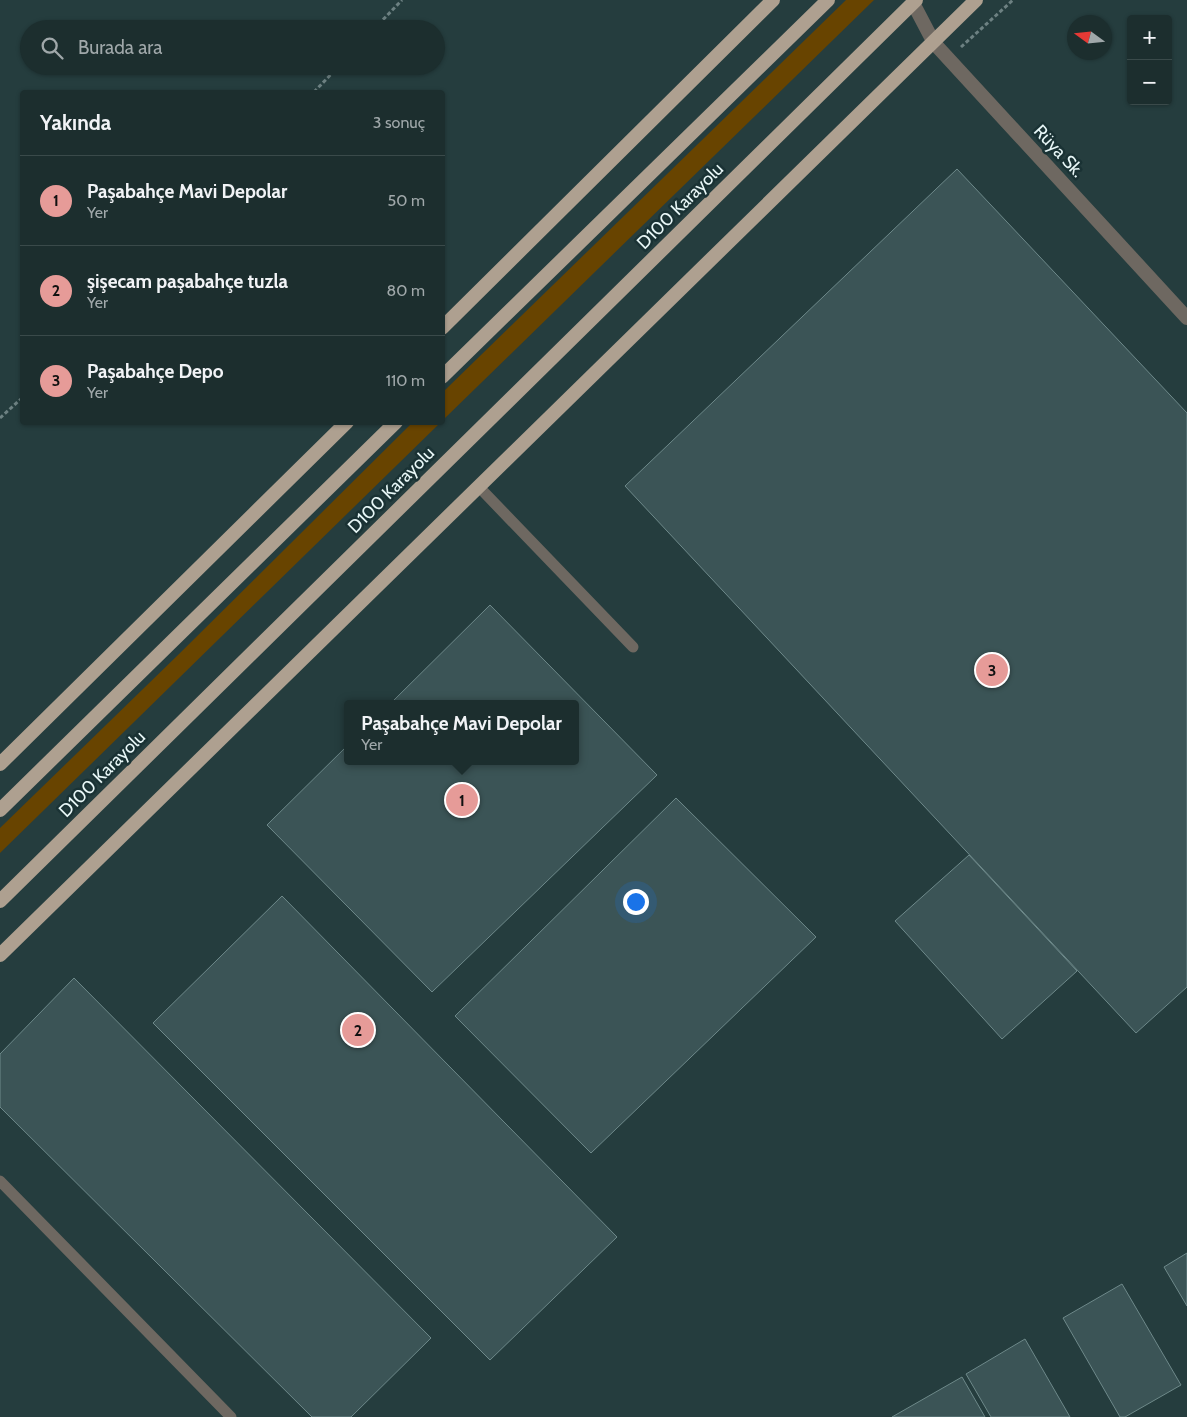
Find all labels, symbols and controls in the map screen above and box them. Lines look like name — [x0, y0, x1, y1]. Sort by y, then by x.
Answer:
north arrow — [1067, 15, 1112, 60]
map controls — [1127, 15, 1172, 105]
button: + — [1127, 15, 1172, 60]
search box — [20, 20, 445, 75]
icon: search — [38, 34, 66, 62]
text: Burada ara — [78, 36, 162, 59]
button: − — [1127, 60, 1172, 105]
text: Yakında — [40, 110, 111, 135]
text: 3 sonuç — [373, 113, 425, 132]
street label: Rüya Sk. — [1029, 120, 1089, 182]
street label: D100 Karayolu — [632, 158, 728, 254]
text: Paşabahçe Mavi Depolar — [87, 180, 287, 203]
text: 1 — [53, 191, 59, 210]
text: 50 m — [388, 191, 425, 210]
text: Yer — [87, 203, 108, 222]
text: şişecam paşabahçe tuzla — [87, 270, 288, 293]
text: 2 — [52, 281, 60, 300]
text: 80 m — [387, 281, 425, 300]
text: Yer — [87, 293, 108, 312]
text: Paşabahçe Depo — [87, 360, 224, 383]
text: 3 — [52, 371, 60, 390]
text: 110 m — [386, 371, 425, 390]
text: Yer — [87, 383, 108, 402]
street label: D100 Karayolu — [343, 442, 439, 538]
pin: 3 — [976, 651, 1008, 689]
popup — [344, 700, 579, 765]
text: Paşabahçe Mavi Depolar — [361, 712, 562, 735]
street label: D100 Karayolu — [54, 726, 150, 822]
text: Yer — [361, 735, 382, 754]
pin: 1 — [446, 781, 478, 819]
your location — [623, 889, 649, 915]
pin: 2 — [342, 1011, 374, 1049]

